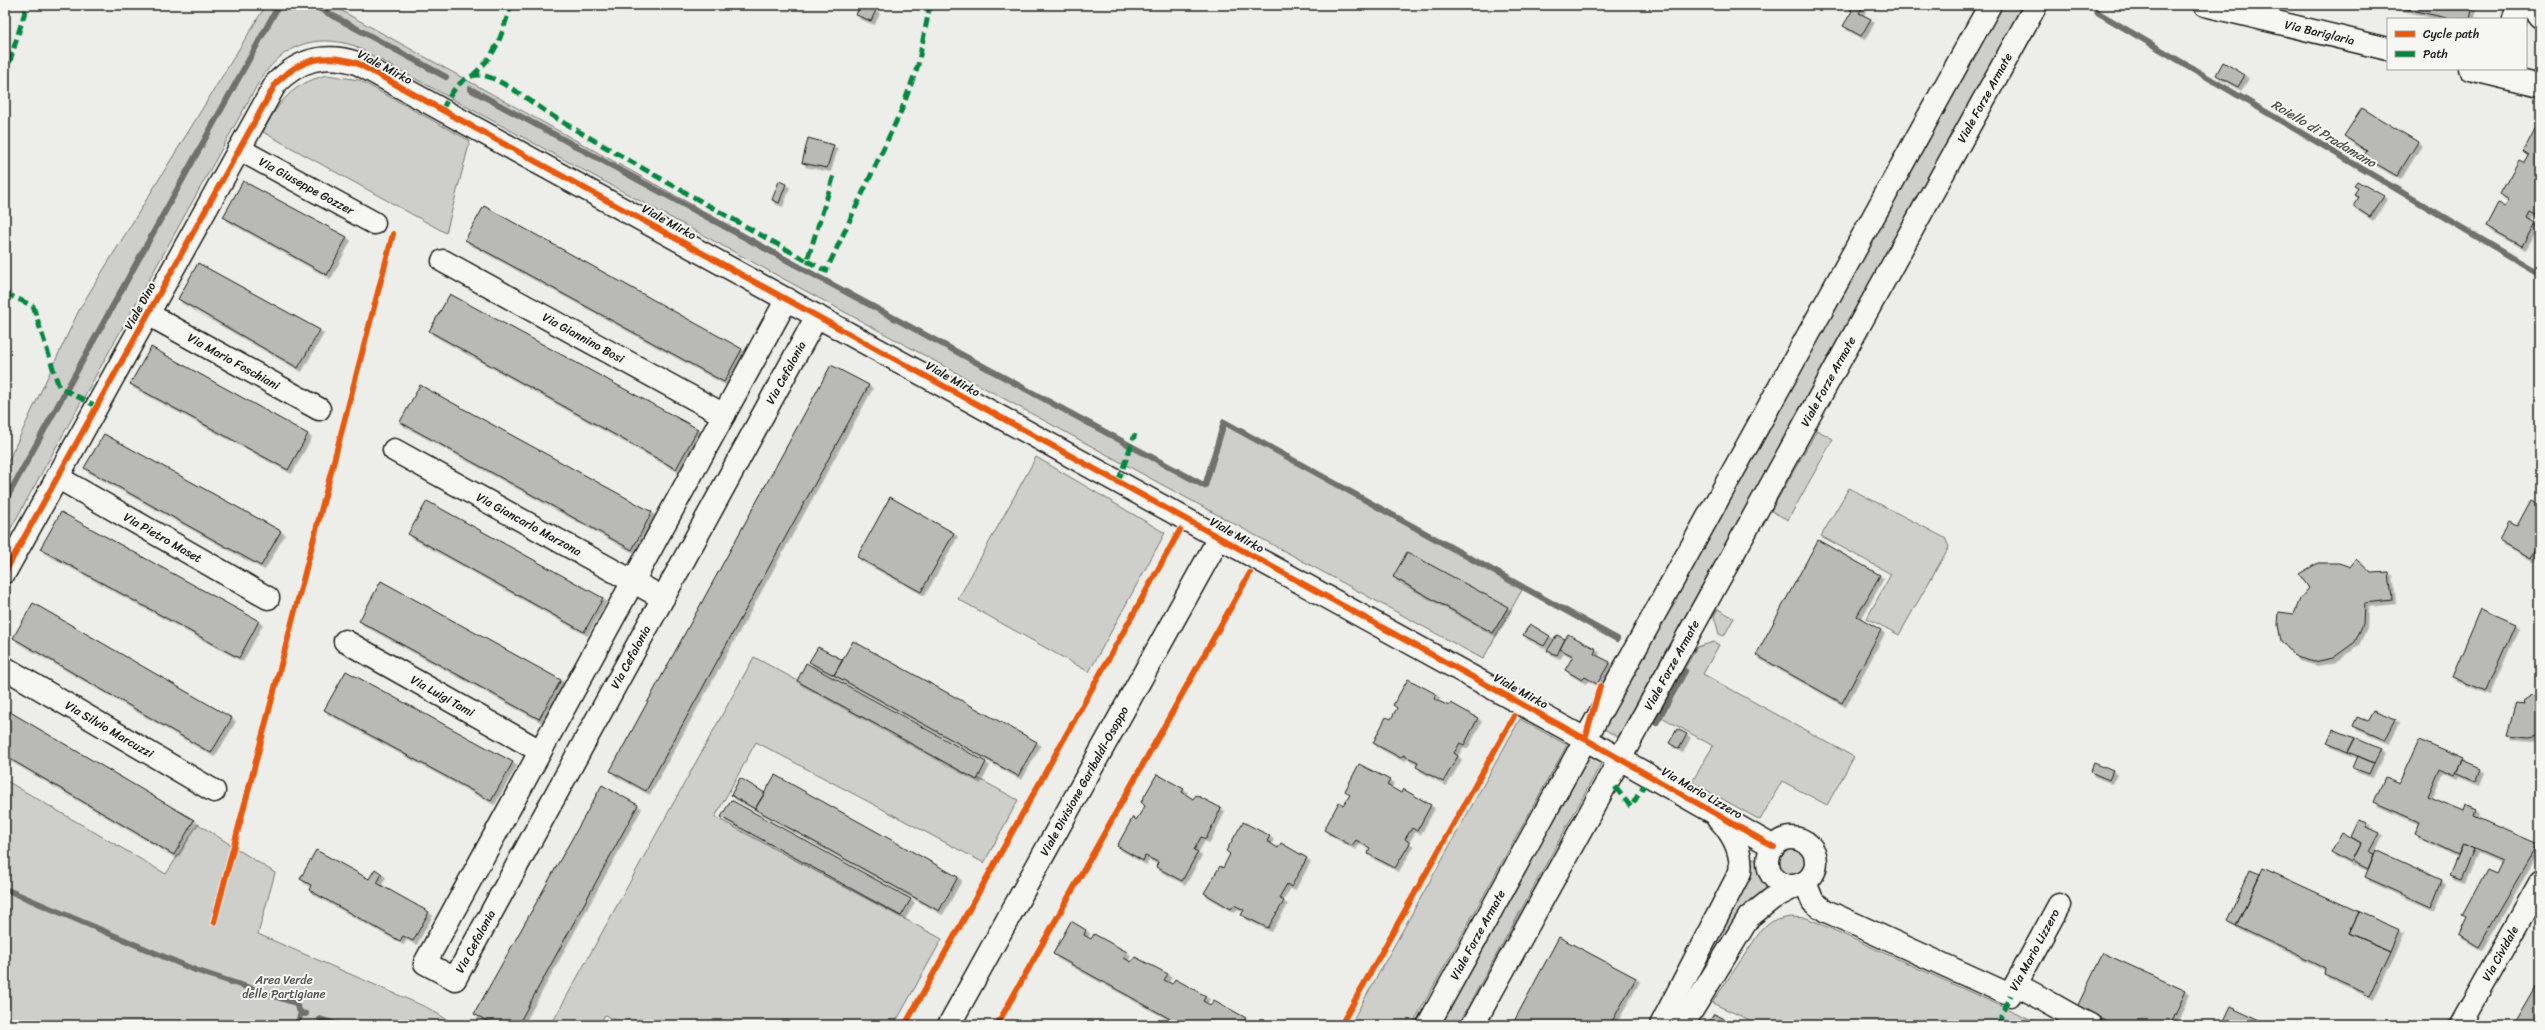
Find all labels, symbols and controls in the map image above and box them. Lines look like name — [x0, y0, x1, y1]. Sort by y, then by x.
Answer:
street label: Via Bariglaria — [2282, 14, 2357, 52]
legend — [2387, 18, 2527, 70]
text: Cycle path — [2423, 23, 2479, 45]
street label: Viale Mirko — [353, 43, 417, 91]
text: Path — [2423, 43, 2448, 65]
street label: Viale Forze Armate — [1951, 49, 2019, 147]
water label: Roiello di Pradamano — [2267, 93, 2382, 175]
street label: Via Giuseppe Gozzer — [255, 151, 359, 222]
street label: Viale Mirko — [638, 198, 700, 246]
street label: Viale Dino — [118, 278, 162, 334]
street label: Via Giannino Bosi — [538, 306, 629, 370]
street label: Via Mario Foschiani — [183, 327, 285, 397]
street label: Viale Forze Armate — [1794, 332, 1862, 431]
street label: Via Cefalonia — [760, 337, 812, 409]
street label: Viale Mirko — [922, 355, 984, 403]
street label: Via Giancarlo Marzona — [472, 486, 586, 562]
street label: Via Pietro Maset — [119, 506, 206, 569]
street label: Viale Mirko — [1206, 511, 1268, 559]
street label: Viale Forze Armate — [1638, 616, 1706, 714]
street label: Via Cefalonia — [604, 621, 657, 693]
street label: Viale Mirko — [1490, 667, 1552, 715]
street label: Via Luigi Tami — [406, 669, 479, 723]
street label: Via Silvio Marcuzzi — [61, 695, 159, 765]
street label: Viale Divisione Garibaldi-Osoppo — [1034, 702, 1135, 860]
street label: Via Mario Lizzero — [1657, 761, 1747, 825]
street label: Viale Forze Armate — [1444, 885, 1512, 984]
street label: Via Mario Lizzero — [2003, 905, 2066, 995]
street label: Via Cefalonia — [449, 906, 502, 977]
street label: Via Cividale — [2476, 921, 2525, 985]
park label: Area Verde delle Partigiane — [242, 969, 326, 1005]

